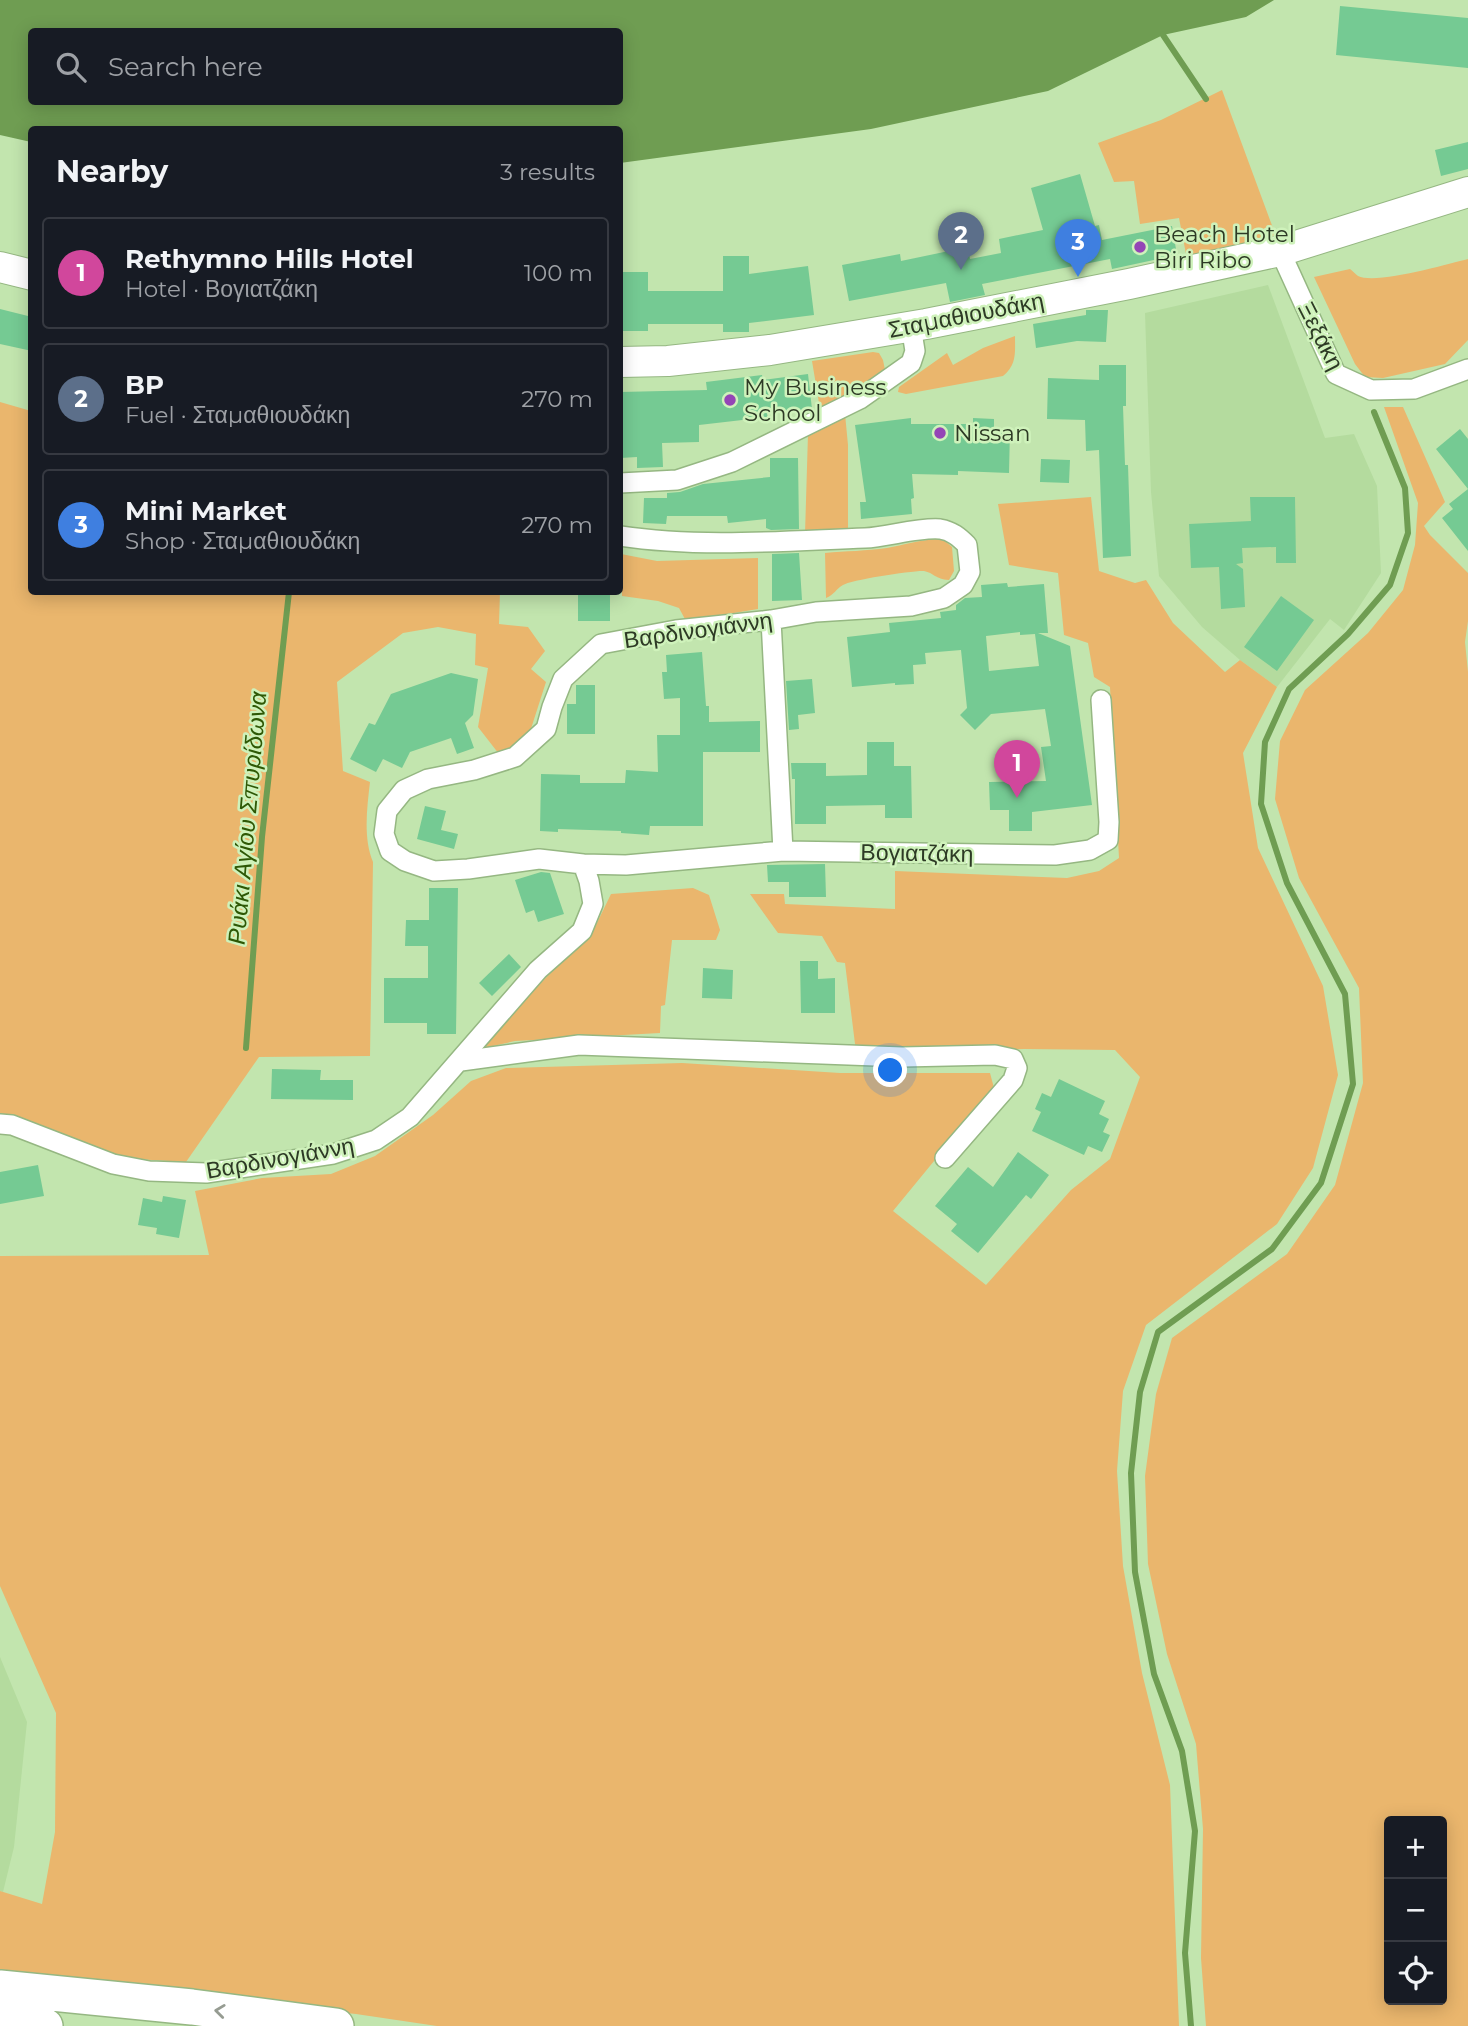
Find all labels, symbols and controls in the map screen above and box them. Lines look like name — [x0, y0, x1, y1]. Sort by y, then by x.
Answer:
search box — [28, 28, 623, 105]
icon: search — [52, 48, 90, 86]
text: Search here — [108, 51, 263, 83]
text: Nearby — [56, 153, 168, 190]
text: 3 results — [500, 158, 595, 186]
pin: 2 — [938, 212, 984, 270]
pin: 3 — [1055, 219, 1101, 277]
place label: Beach Hotel Biri Ribo — [1154, 220, 1295, 274]
marker: Beach Hotel Biri Ribo — [1132, 239, 1148, 255]
text: Rethymno Hills Hotel — [125, 243, 414, 275]
text: 1 — [76, 259, 86, 287]
text: 100 m — [524, 259, 593, 287]
text: Hotel · Βογιατζάκη — [125, 275, 318, 303]
street label: Σταμαθιουδάκη — [886, 286, 1046, 344]
street label: Ξεξάκη — [1292, 297, 1350, 375]
text: BP — [125, 369, 164, 401]
place label: My Business School — [744, 373, 887, 427]
text: 2 — [74, 385, 88, 413]
text: 270 m — [521, 385, 593, 413]
marker: My Business School — [722, 392, 738, 408]
text: Fuel · Σταμαθιουδάκη — [125, 401, 350, 429]
place label: Nissan — [954, 419, 1030, 447]
marker: Nissan — [932, 425, 948, 441]
text: Mini Market — [125, 495, 287, 527]
text: 3 — [74, 511, 88, 539]
text: 270 m — [521, 511, 593, 539]
text: Shop · Σταμαθιουδάκη — [125, 527, 360, 555]
street label: Βαρδινογιάννη — [622, 606, 774, 654]
water label: Ρυάκι Αγίου Σπυρίδωνα — [221, 689, 273, 946]
pin: 1 — [994, 740, 1040, 798]
street label: Βογιατζάκη — [860, 838, 974, 868]
your location — [873, 1053, 907, 1087]
street label: Βαρδινογιάννη — [204, 1131, 356, 1185]
map controls — [1384, 1816, 1447, 2005]
button: + — [1384, 1816, 1447, 1879]
button: − — [1384, 1879, 1447, 1942]
button: locate — [1384, 1942, 1447, 2005]
one-way arrow — [214, 2003, 226, 2018]

